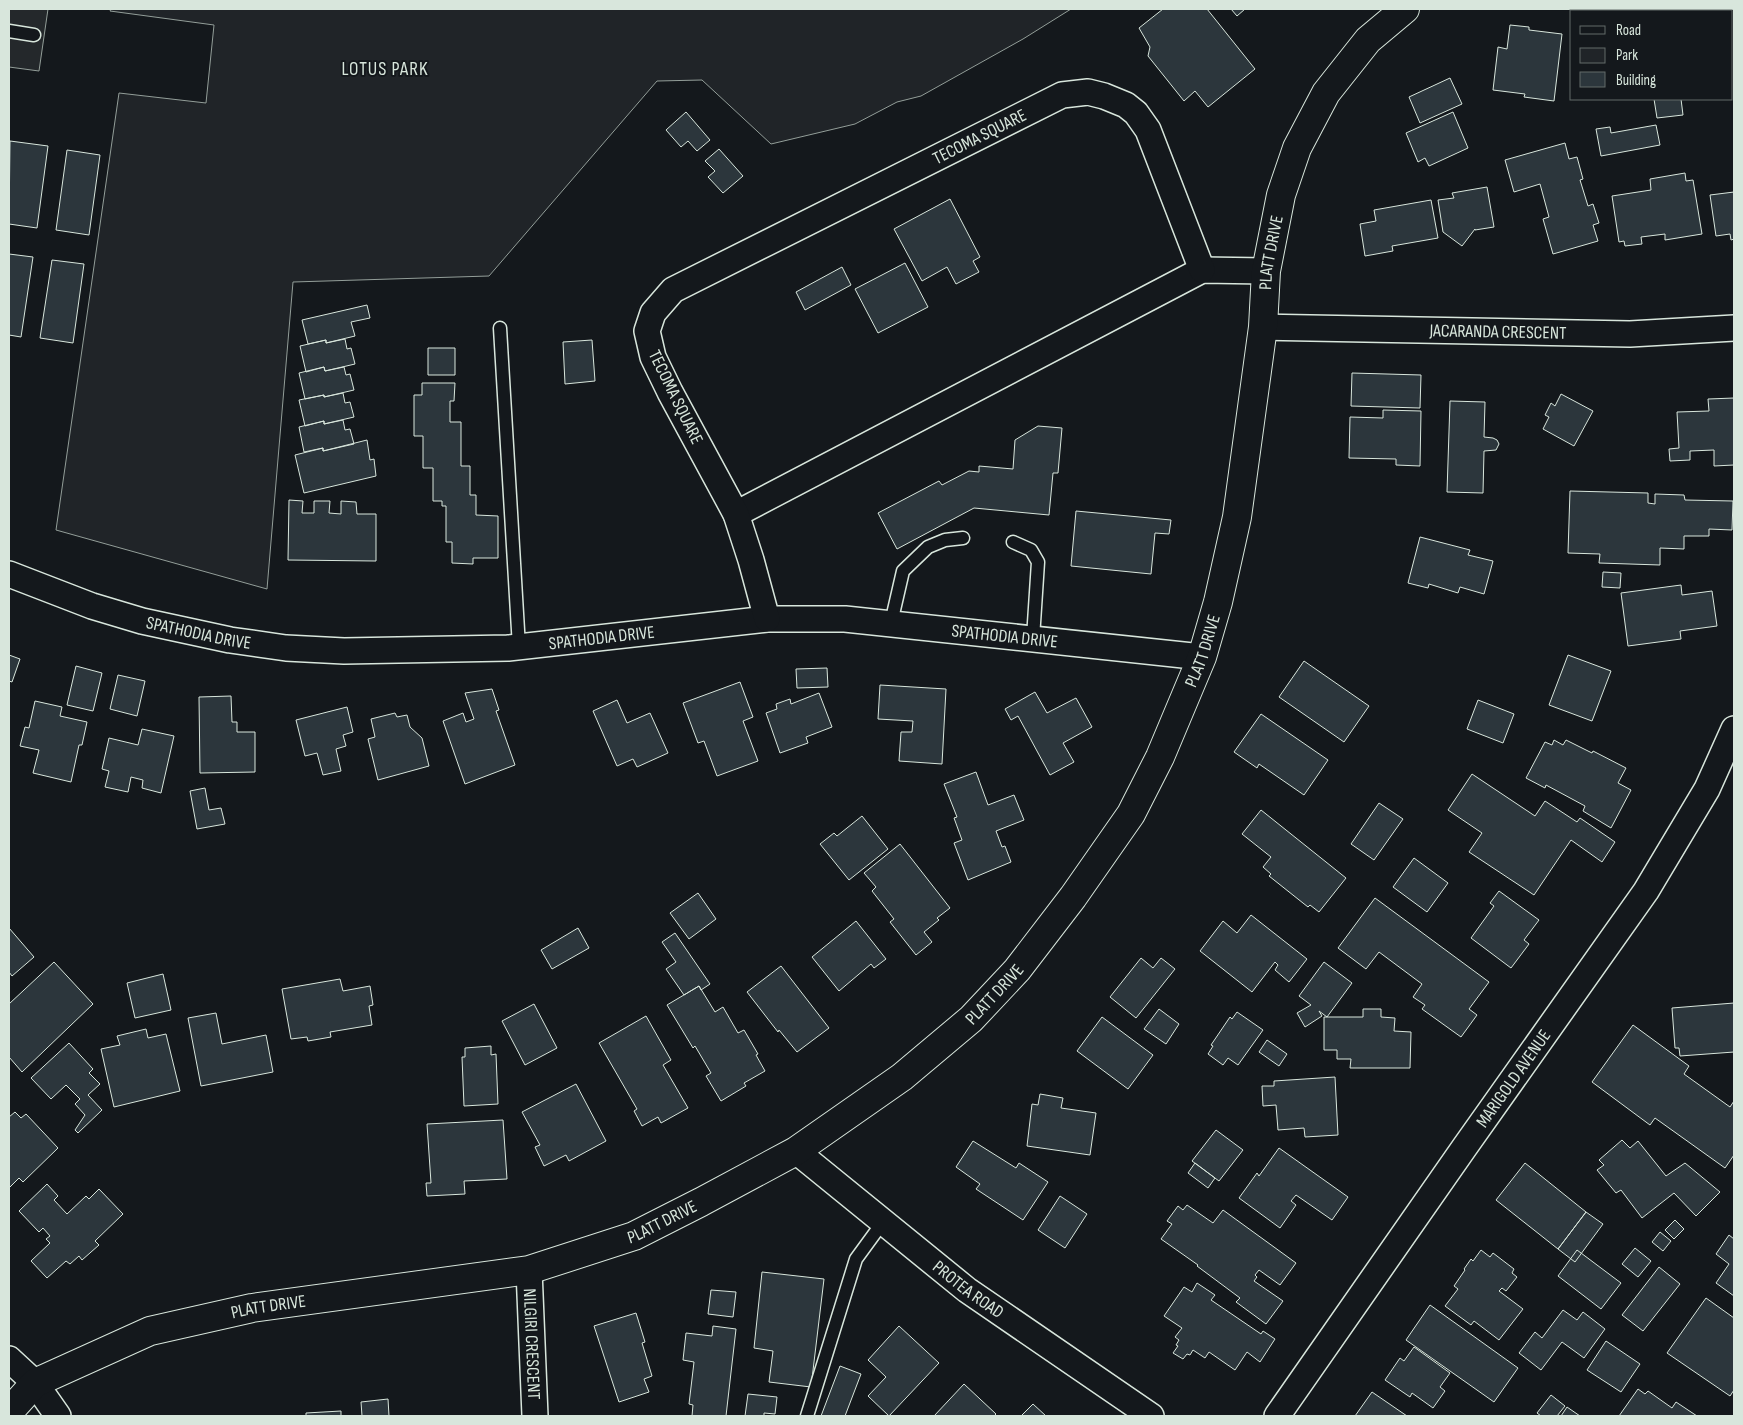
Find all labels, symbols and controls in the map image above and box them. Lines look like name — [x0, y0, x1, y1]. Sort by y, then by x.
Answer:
legend — [1570, 10, 1733, 100]
text: Road — [1616, 21, 1641, 40]
text: Park — [1616, 46, 1638, 65]
district label: LOTUS PARK — [341, 58, 429, 81]
text: Building — [1616, 71, 1656, 90]
street label: TECOMA SQUARE — [929, 105, 1030, 169]
street label: PLATT DRIVE — [1255, 214, 1288, 290]
street label: JACARANDA CRESCENT — [1428, 320, 1567, 344]
street label: TECOMA SQUARE — [644, 347, 707, 448]
street label: SPATHODIA DRIVE — [144, 612, 252, 654]
street label: PLATT DRIVE — [1181, 612, 1225, 690]
street label: SPATHODIA DRIVE — [950, 620, 1059, 653]
street label: SPATHODIA DRIVE — [547, 622, 656, 654]
street label: PLATT DRIVE — [961, 960, 1028, 1029]
street label: MARIGOLD AVENUE — [1472, 1026, 1555, 1132]
street label: PLATT DRIVE — [625, 1196, 701, 1248]
street label: PROTEA ROAD — [928, 1256, 1007, 1323]
street label: NILGIRI CRESCENT — [519, 1288, 544, 1400]
street label: PLATT DRIVE — [229, 1291, 307, 1323]

